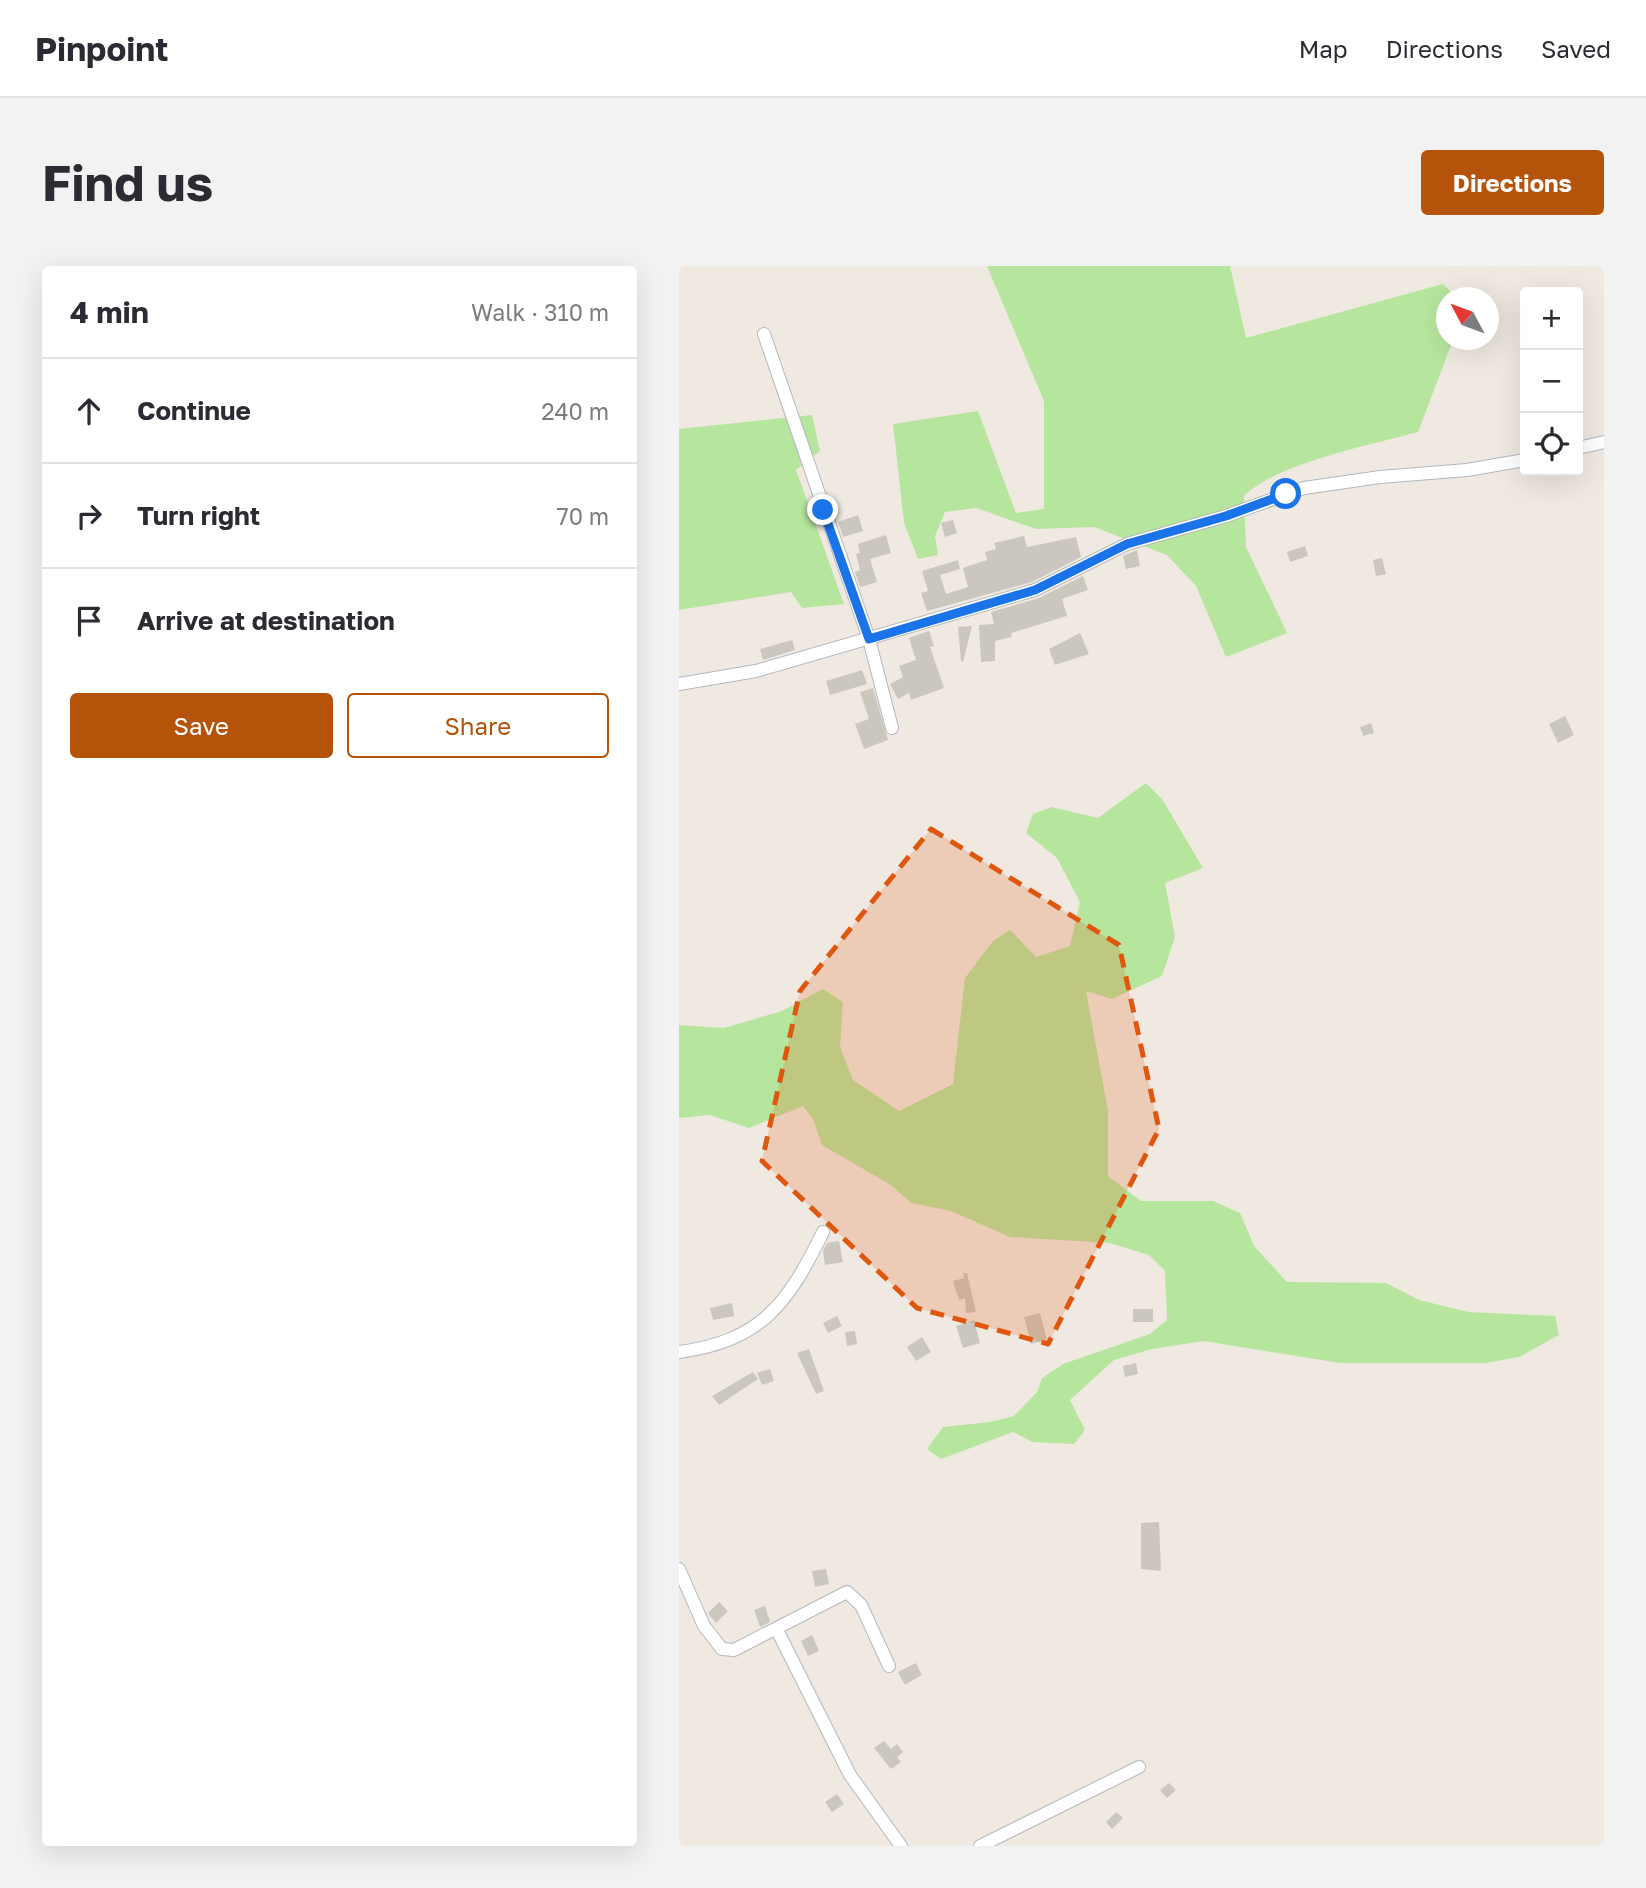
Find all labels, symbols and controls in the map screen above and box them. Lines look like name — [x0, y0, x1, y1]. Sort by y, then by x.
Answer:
text: Pinpoint — [35, 29, 168, 68]
text: Map — [1299, 34, 1348, 63]
text: Directions — [1386, 34, 1503, 63]
text: Saved — [1541, 34, 1611, 63]
button: Directions — [1421, 150, 1604, 215]
text: Find us — [42, 153, 213, 212]
north arrow — [1436, 287, 1499, 350]
map controls — [1520, 287, 1583, 476]
button: + — [1520, 287, 1583, 350]
text: 4 min — [70, 294, 149, 330]
text: Walk · 310 m — [471, 298, 609, 326]
button: − — [1520, 350, 1583, 413]
icon: ahead — [70, 392, 108, 430]
text: Continue — [137, 395, 251, 426]
text: 240 m — [541, 397, 609, 425]
button: locate — [1520, 413, 1583, 476]
route start — [1270, 478, 1301, 509]
route end — [807, 494, 838, 525]
icon: right — [70, 497, 108, 535]
text: Turn right — [137, 500, 260, 531]
text: 70 m — [556, 502, 609, 530]
icon: arrive — [70, 602, 108, 640]
text: Arrive at destination — [137, 605, 395, 636]
button: Save — [70, 693, 333, 758]
button: Share — [347, 693, 609, 758]

